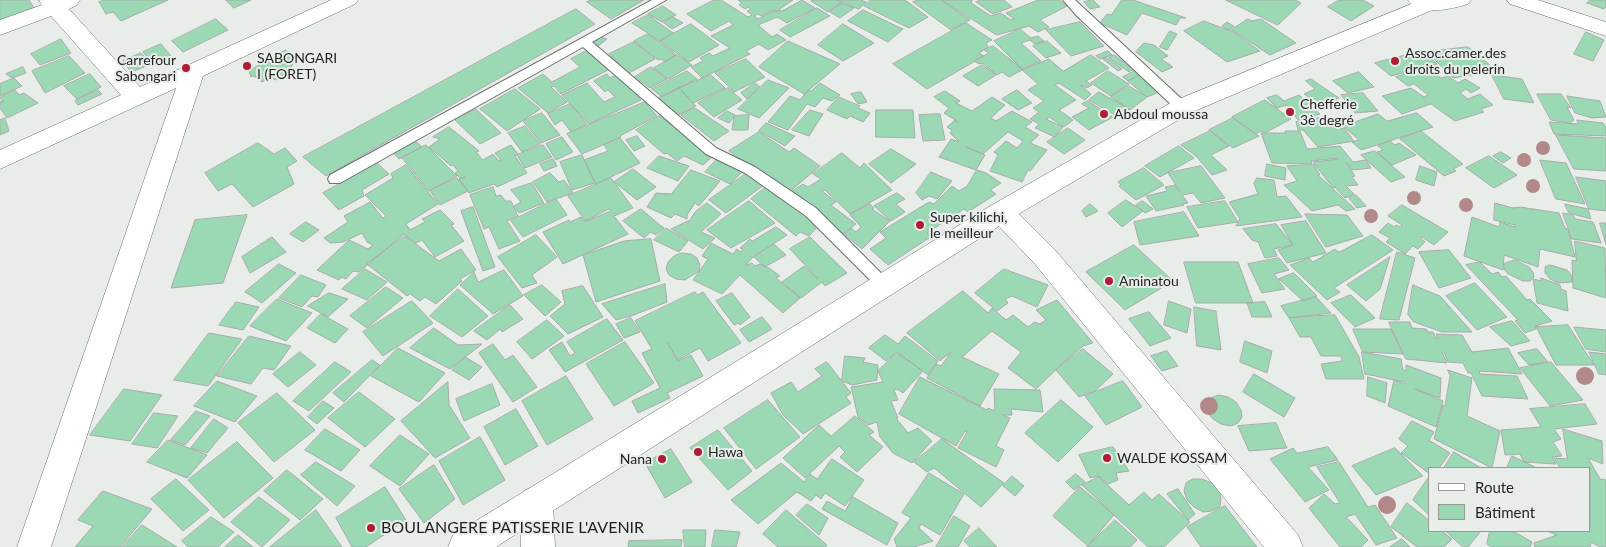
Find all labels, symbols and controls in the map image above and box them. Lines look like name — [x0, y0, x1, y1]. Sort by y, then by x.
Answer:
place label: Assoc.camer.des droits du pelerin — [1405, 45, 1506, 78]
place label: SABONGARI I (FORET) — [257, 50, 337, 82]
place label: Carrefour Sabongari — [115, 52, 176, 84]
marker: Assoc.camer.des droits du pelerin — [1389, 55, 1401, 67]
marker: SABONGARI I (FORET) — [241, 60, 253, 72]
marker: Carrefour Sabongari — [180, 62, 192, 74]
place label: Chefferie 3è degré — [1300, 96, 1357, 128]
place label: Abdoul moussa — [1114, 106, 1208, 122]
marker: Chefferie 3è degré — [1284, 106, 1296, 118]
marker: Abdoul moussa — [1098, 108, 1110, 120]
place label: Super kilichi, le meilleur — [930, 209, 1007, 242]
marker: Super kilichi, le meilleur — [914, 219, 926, 231]
place label: Aminatou — [1119, 273, 1179, 289]
marker: Aminatou — [1103, 275, 1115, 287]
place label: Hawa — [708, 444, 743, 460]
marker: Hawa — [692, 446, 704, 458]
place label: WALDE KOSSAM — [1117, 450, 1227, 466]
place label: Nana — [620, 451, 652, 467]
marker: WALDE KOSSAM — [1101, 452, 1113, 464]
marker: Nana — [656, 453, 668, 465]
legend — [1428, 467, 1591, 532]
text: Route — [1475, 478, 1514, 496]
text: Bâtiment — [1475, 503, 1535, 521]
place label: BOULANGERE PATISSERIE L'AVENIR — [381, 518, 644, 538]
marker: BOULANGERE PATISSERIE L'AVENIR — [365, 522, 377, 534]

